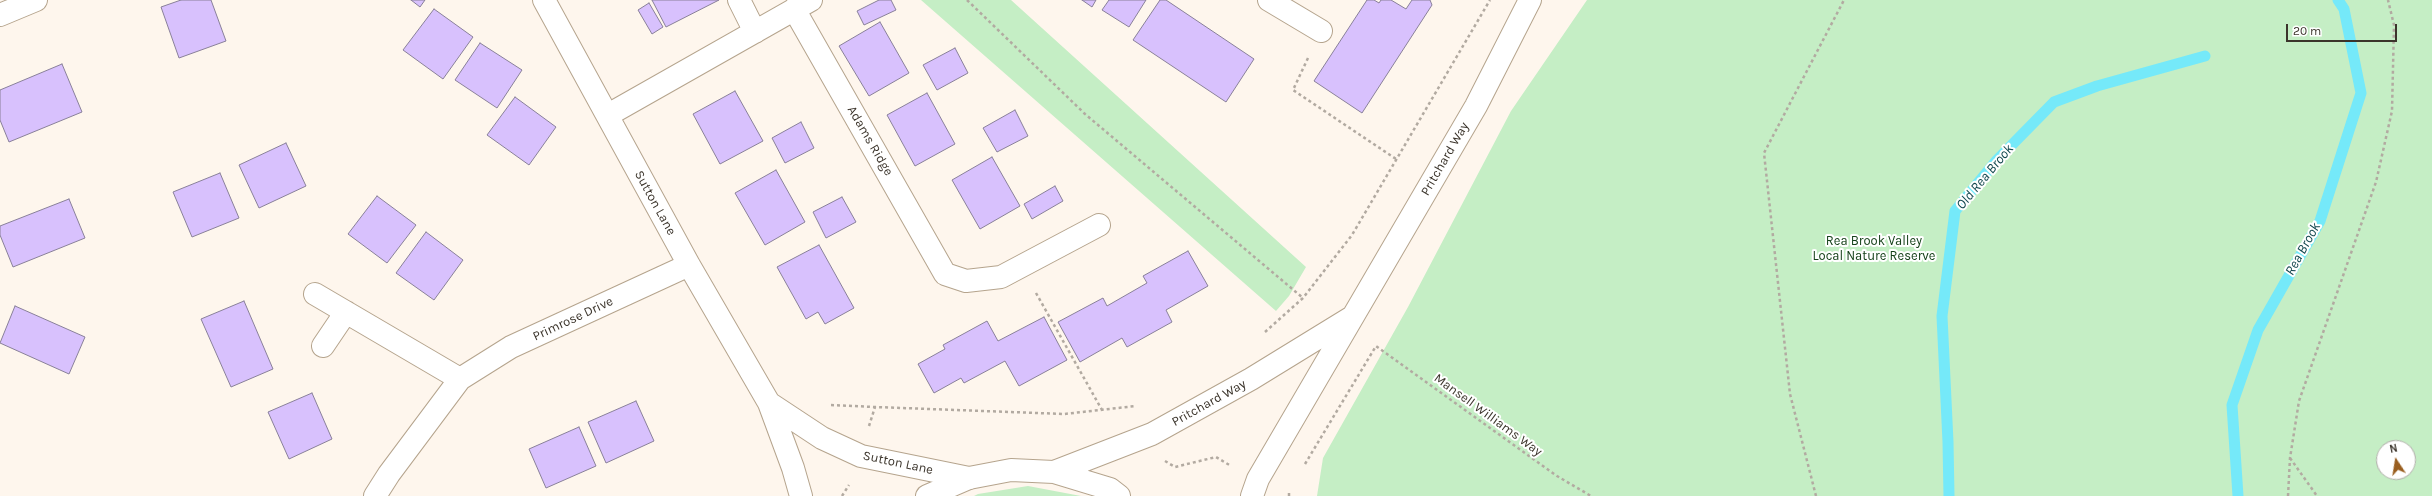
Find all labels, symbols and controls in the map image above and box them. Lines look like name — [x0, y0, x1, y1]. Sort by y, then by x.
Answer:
scale bar — [2288, 16, 2399, 42]
text: 20 m — [2293, 24, 2321, 38]
street label: Adams Ridge — [844, 103, 896, 179]
street label: Pritchard Way — [1418, 119, 1472, 199]
water label: Old Rea Brook — [1953, 141, 2017, 213]
street label: Sutton Lane — [631, 168, 679, 238]
water label: Rea Brook — [2282, 220, 2324, 278]
park label: Rea Brook Valley Local Nature Reserve — [1812, 233, 1936, 264]
street label: Primrose Drive — [530, 294, 616, 344]
street label: Mansell Williams Way — [1431, 370, 1545, 460]
street label: Pritchard Way — [1169, 376, 1249, 430]
north arrow — [2376, 440, 2416, 480]
text: N — [2388, 442, 2399, 456]
street label: Sutton Lane — [862, 448, 934, 478]

